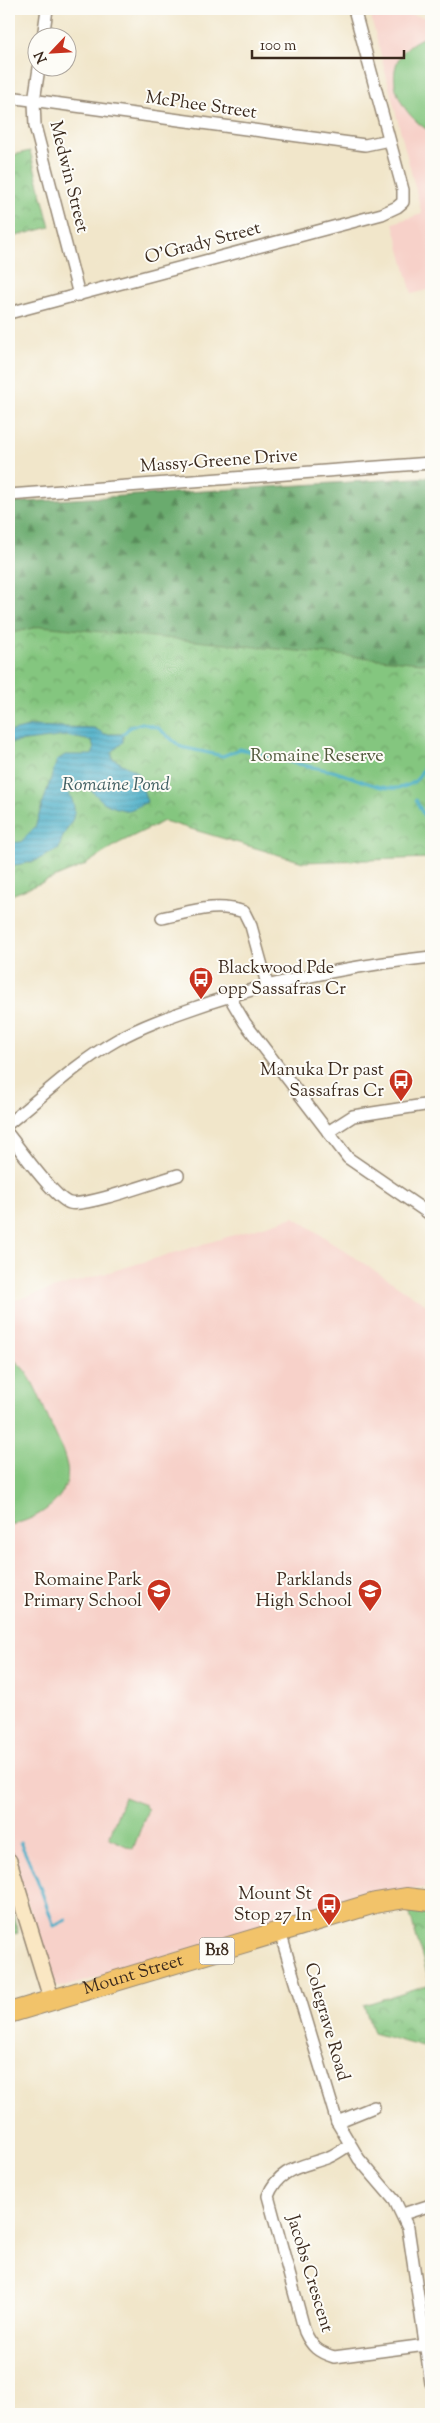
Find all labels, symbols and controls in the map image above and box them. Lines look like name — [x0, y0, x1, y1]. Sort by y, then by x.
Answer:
north arrow — [28, 28, 78, 78]
scale bar — [252, 28, 405, 60]
text: 100 m — [260, 36, 297, 57]
text: N — [31, 47, 53, 66]
street label: McPhee Street — [144, 85, 258, 127]
street label: Medwin Street — [42, 118, 94, 236]
street label: O'Grady Street — [142, 216, 264, 272]
street label: Massy-Greene Drive — [139, 444, 299, 480]
park label: Romaine Reserve — [250, 744, 384, 770]
water label: Romaine Pond — [62, 772, 170, 799]
place label: Blackwood Pde opp Sassafras Cr — [218, 956, 346, 1003]
bus stop icon: Blackwood Pde opp Sassafras Cr — [188, 966, 214, 1000]
place label: Manuka Dr past Sassafras Cr — [260, 1058, 384, 1105]
bus stop icon: Manuka Dr past Sassafras Cr — [388, 1068, 414, 1102]
place label: Romaine Park Primary School — [24, 1568, 142, 1615]
place label: Parklands High School — [256, 1568, 352, 1615]
school or university icon: Romaine Park Primary School — [146, 1578, 172, 1612]
school or university icon: Parklands High School — [357, 1578, 383, 1612]
place label: Mount St Stop 27 In — [234, 1882, 312, 1929]
bus stop icon: Mount St Stop 27 In — [316, 1892, 342, 1926]
road number: B18 — [200, 1938, 234, 1964]
street label: Mount Street — [80, 1948, 187, 2003]
street label: Colegrave Road — [297, 1960, 355, 2084]
street label: Jacobs Crescent — [279, 2211, 339, 2336]

